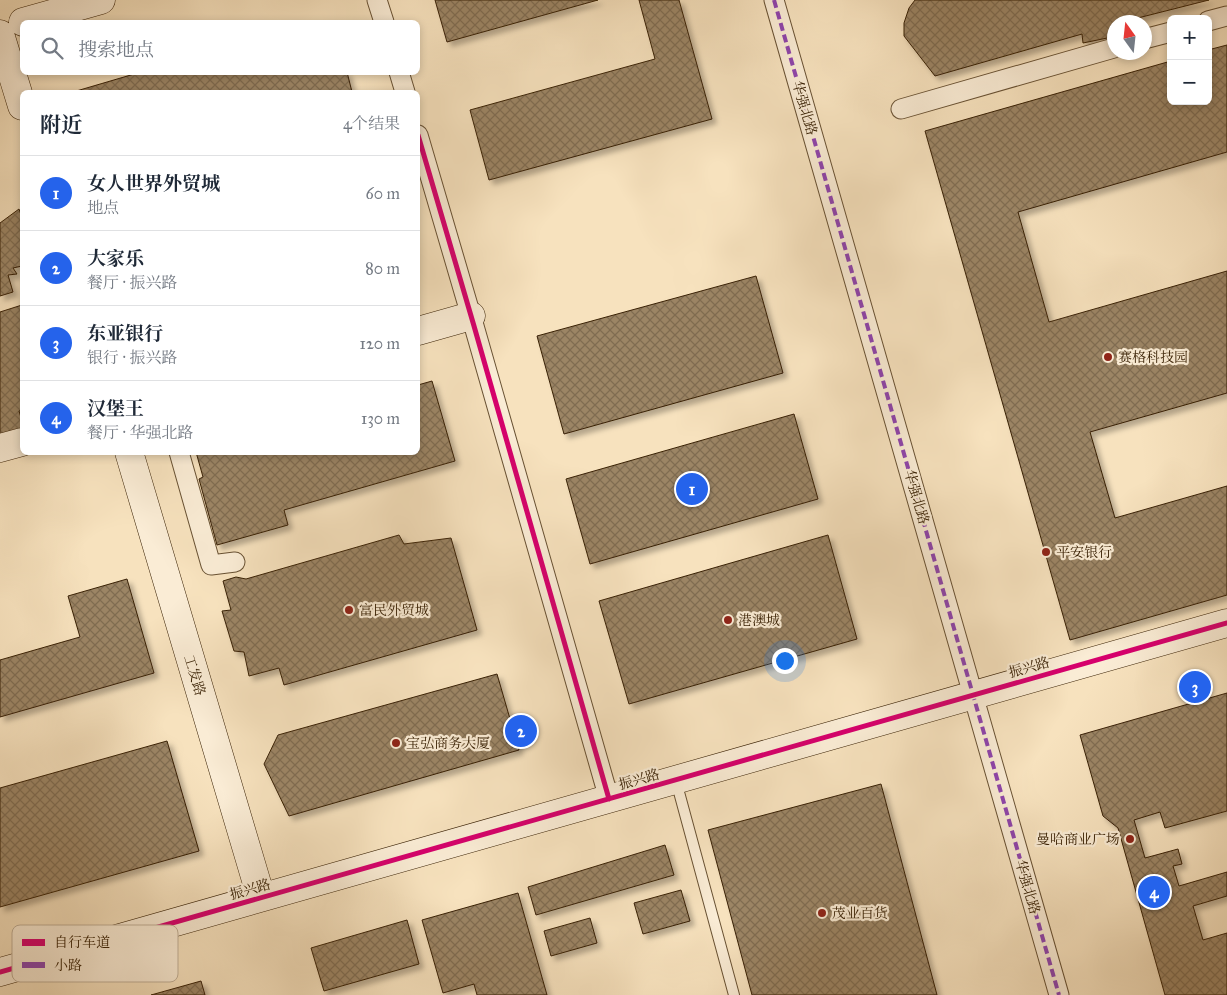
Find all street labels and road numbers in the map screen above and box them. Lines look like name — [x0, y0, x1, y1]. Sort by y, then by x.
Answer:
street label: 华强北路 — [789, 79, 820, 137]
street label: 华强北路 — [901, 468, 932, 526]
street label: 工发路 — [180, 653, 209, 698]
street label: 振兴路 — [1007, 654, 1052, 681]
street label: 振兴路 — [617, 766, 662, 793]
street label: 华强北路 — [1012, 858, 1043, 916]
street label: 振兴路 — [228, 876, 273, 903]

